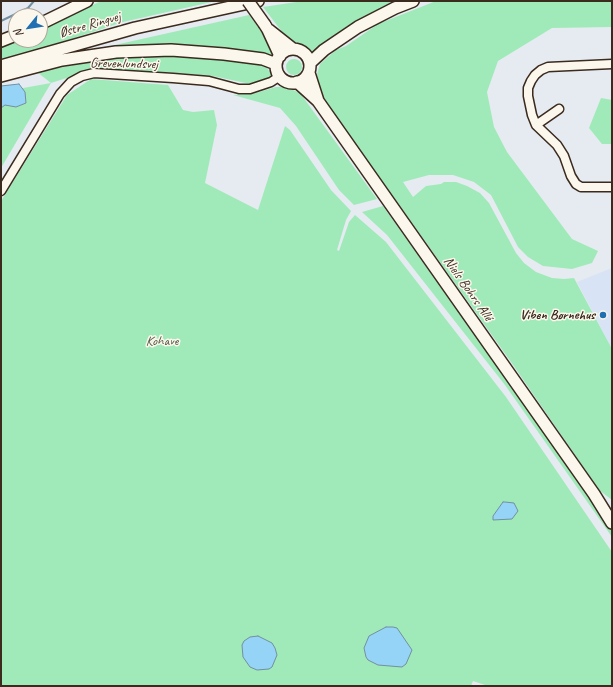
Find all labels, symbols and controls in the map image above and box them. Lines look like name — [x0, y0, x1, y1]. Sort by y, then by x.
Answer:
north arrow — [8, 8, 48, 48]
street label: Østre Ringvej — [58, 8, 122, 42]
text: N — [11, 27, 26, 40]
street label: Grevenlundsvej — [90, 55, 158, 73]
street label: Niels Bohrs Allé — [440, 254, 496, 324]
place label: Viben Børnehus — [520, 307, 595, 323]
marker: Viben Børnehus — [598, 310, 608, 320]
park label: Kohave — [146, 333, 178, 349]

